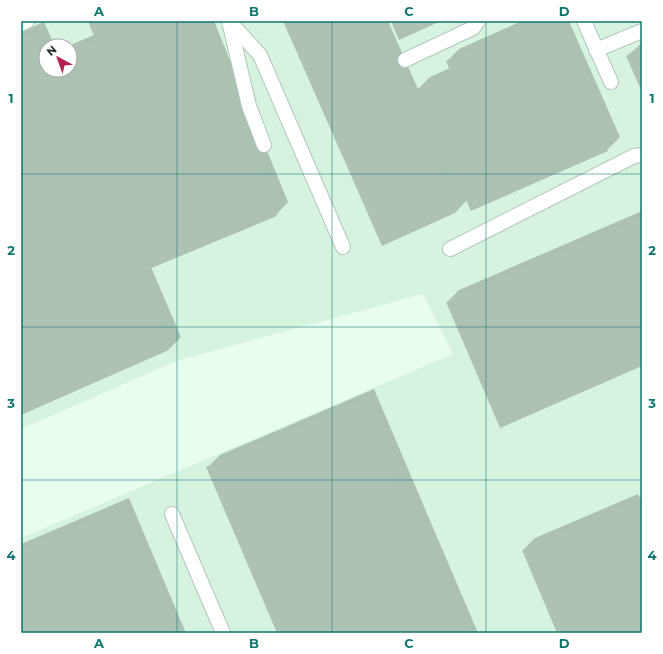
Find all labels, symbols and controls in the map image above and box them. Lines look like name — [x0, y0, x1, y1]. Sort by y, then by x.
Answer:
text: A — [93, 3, 105, 19]
text: B — [249, 3, 259, 19]
text: C — [404, 3, 414, 19]
text: D — [559, 3, 570, 19]
north arrow — [38, 38, 78, 78]
text: N — [43, 42, 59, 59]
text: 1 — [8, 90, 14, 106]
text: 1 — [649, 90, 655, 106]
text: 2 — [7, 242, 15, 258]
text: 2 — [648, 242, 656, 258]
text: 3 — [6, 395, 15, 411]
text: 3 — [647, 395, 656, 411]
text: 4 — [7, 547, 16, 563]
text: 4 — [648, 547, 657, 563]
text: A — [93, 635, 105, 651]
text: B — [249, 635, 259, 651]
text: C — [404, 635, 414, 651]
text: D — [559, 635, 570, 651]

